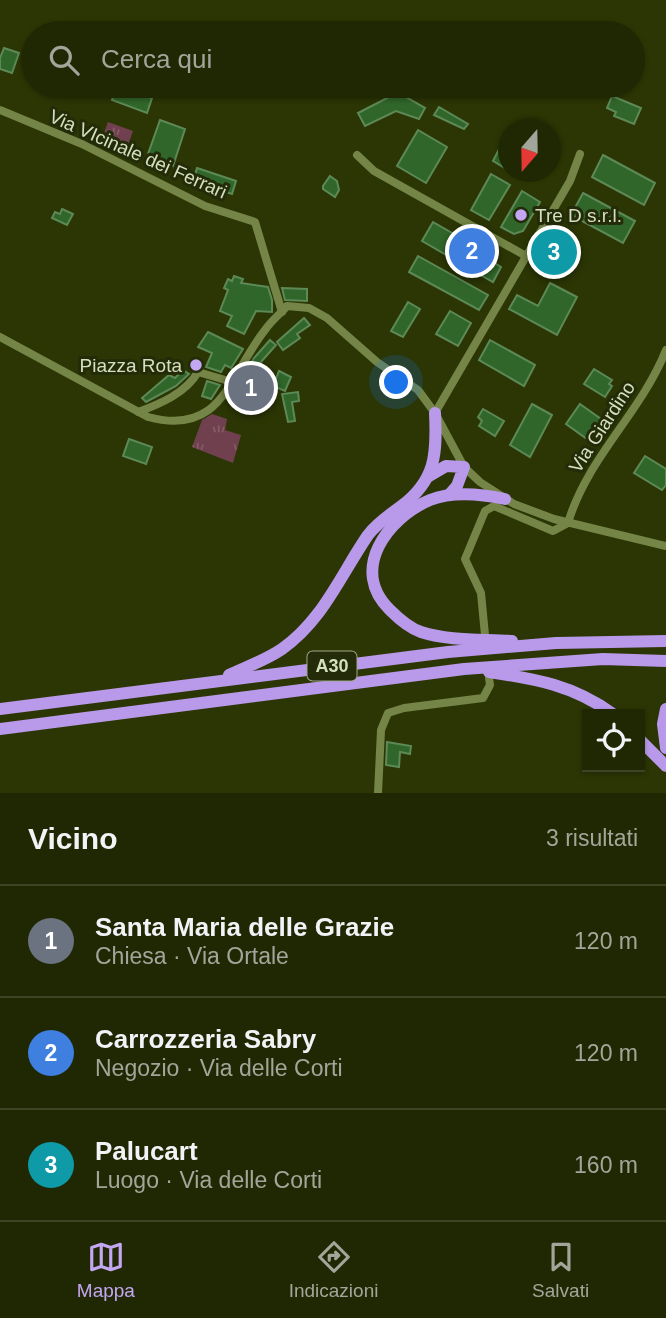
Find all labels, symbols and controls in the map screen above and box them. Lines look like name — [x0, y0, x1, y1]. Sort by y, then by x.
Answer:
search box — [21, 21, 645, 98]
icon: search — [45, 41, 83, 79]
text: Cerca qui — [101, 44, 212, 74]
street label: Via VIcinale dei Ferrari — [46, 105, 230, 203]
north arrow — [498, 119, 561, 182]
place label: Tre D s.r.l. — [535, 205, 622, 226]
marker: Tre D s.r.l. — [513, 207, 529, 223]
pin: 2 — [449, 225, 495, 277]
pin: 3 — [531, 226, 577, 278]
place label: Piazza Rota — [80, 355, 182, 376]
marker: Piazza Rota — [188, 357, 204, 373]
pin: 1 — [228, 362, 274, 414]
your location — [379, 365, 413, 399]
street label: Via Giardino — [565, 378, 639, 476]
road number: A30 — [308, 652, 356, 680]
map controls — [582, 709, 645, 772]
button: locate — [582, 709, 645, 772]
text: Vicino — [28, 822, 117, 855]
text: 3 risultati — [546, 825, 638, 851]
text: Santa Maria delle Grazie — [95, 912, 394, 942]
text: 1 — [45, 928, 57, 954]
text: 120 m — [574, 928, 638, 954]
text: Chiesa · Via Ortale — [95, 943, 289, 969]
text: Carrozzeria Sabry — [95, 1024, 316, 1054]
text: 2 — [45, 1040, 57, 1066]
text: 120 m — [574, 1040, 638, 1066]
text: Negozio · Via delle Corti — [95, 1055, 343, 1081]
text: Palucart — [95, 1136, 198, 1166]
text: 3 — [45, 1152, 57, 1178]
text: 160 m — [574, 1152, 638, 1178]
text: Luogo · Via delle Corti — [95, 1167, 322, 1193]
tab: Mappa — [77, 1238, 135, 1302]
tab: Indicazioni — [289, 1238, 378, 1302]
tab: Salvati — [532, 1238, 589, 1302]

